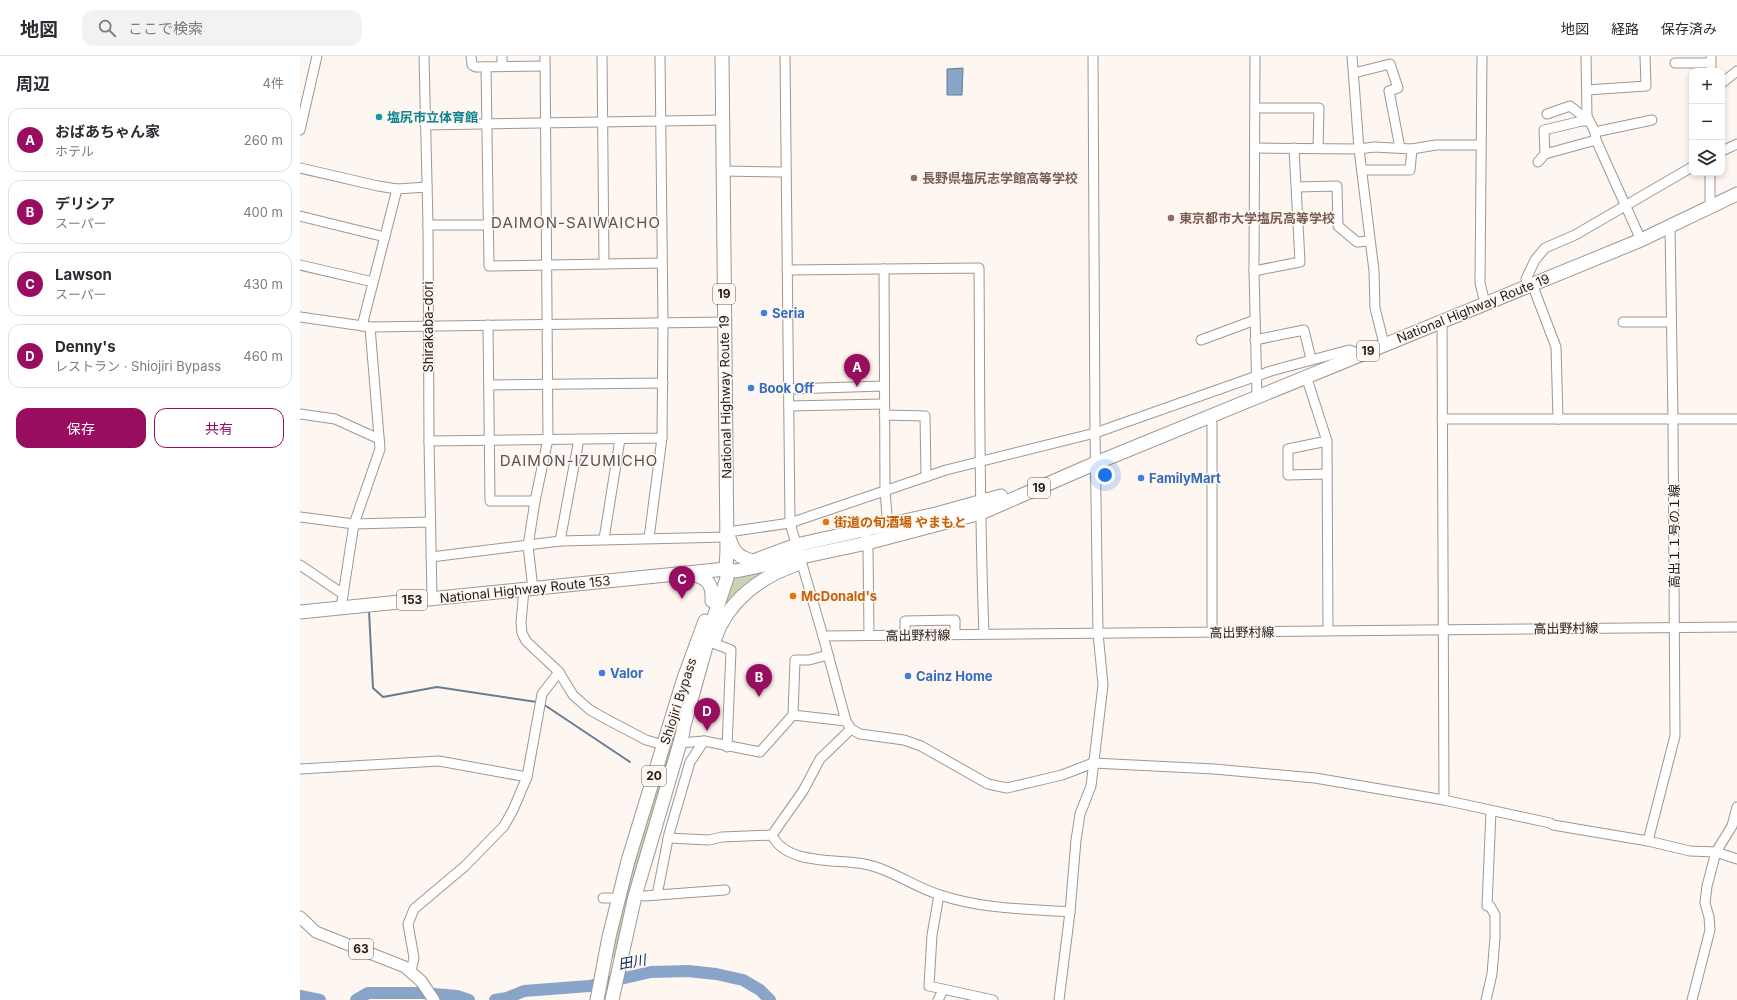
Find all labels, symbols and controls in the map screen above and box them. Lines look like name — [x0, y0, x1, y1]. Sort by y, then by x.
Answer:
search box — [82, 10, 362, 46]
icon: search — [96, 17, 118, 39]
text: 地図 — [20, 18, 58, 41]
text: ここで検索 — [128, 19, 203, 38]
text: 地図 — [1561, 20, 1589, 37]
text: 経路 — [1611, 20, 1639, 37]
text: 保存済み — [1661, 20, 1717, 37]
map controls — [1689, 68, 1725, 176]
button: + — [1689, 68, 1725, 104]
text: 周辺 — [16, 74, 50, 94]
text: 4件 — [263, 75, 284, 91]
button: − — [1689, 104, 1725, 140]
place label: 塩尻市立体育館 — [387, 109, 478, 125]
marker: 塩尻市立体育館 — [374, 112, 384, 122]
text: おばあちゃん家 — [55, 122, 160, 141]
text: A — [25, 132, 35, 148]
text: 260 m — [244, 132, 283, 148]
button: layers — [1689, 140, 1725, 176]
text: ホテル — [55, 143, 94, 159]
place label: 長野県塩尻志学館高等学校 — [922, 170, 1078, 186]
marker: 長野県塩尻志学館高等学校 — [909, 173, 919, 183]
text: デリシア — [55, 194, 115, 213]
text: B — [26, 204, 34, 220]
text: 400 m — [243, 204, 283, 220]
place label: 東京都市大学塩尻高等学校 — [1179, 210, 1335, 226]
district label: DAIMON-SAIWAICHO — [491, 213, 661, 232]
marker: 東京都市大学塩尻高等学校 — [1166, 213, 1176, 223]
text: スーパー — [55, 215, 107, 231]
text: Lawson — [55, 265, 112, 284]
street label: National Highway Route 19 — [1394, 270, 1552, 346]
text: C — [25, 276, 35, 292]
text: 430 m — [243, 276, 283, 292]
street label: Shirakaba-dori — [420, 281, 436, 373]
road number: 19 — [713, 284, 735, 304]
text: スーパー — [55, 286, 107, 302]
place label: Seria — [772, 305, 805, 321]
marker: Seria — [759, 308, 769, 318]
street label: National Highway Route 19 — [716, 315, 734, 479]
text: Denny's — [55, 337, 116, 356]
road number: 19 — [1357, 341, 1379, 361]
text: D — [25, 348, 35, 364]
text: 460 m — [243, 348, 283, 364]
pin: A — [844, 354, 870, 387]
text: レストラン · Shiojiri Bypass — [55, 358, 221, 374]
place label: Book Off — [759, 380, 815, 396]
marker: Book Off — [746, 383, 756, 393]
button: 保存 — [16, 408, 146, 448]
button: 共有 — [154, 408, 284, 448]
district label: DAIMON-IZUMICHO — [500, 451, 658, 470]
your location — [1095, 465, 1115, 485]
place label: FamilyMart — [1149, 470, 1221, 486]
marker: FamilyMart — [1136, 473, 1146, 483]
road number: 19 — [1028, 478, 1050, 498]
street label: 高出１１号の１線 — [1666, 484, 1682, 588]
place label: 街道の旬酒場 やまもと — [834, 514, 967, 530]
marker: 街道の旬酒場 やまもと — [821, 517, 831, 527]
pin: C — [669, 566, 695, 599]
street label: National Highway Route 153 — [439, 572, 611, 606]
place label: McDonald's — [801, 588, 877, 604]
road number: 153 — [397, 590, 427, 610]
marker: McDonald's — [788, 591, 798, 601]
street label: 高出野村線 — [1533, 619, 1599, 637]
street label: 高出野村線 — [1209, 623, 1275, 641]
street label: 高出野村線 — [885, 626, 951, 644]
street label: Shiojiri Bypass — [656, 656, 700, 746]
pin: B — [746, 664, 772, 697]
place label: Valor — [610, 665, 644, 681]
marker: Valor — [597, 668, 607, 678]
place label: Cainz Home — [916, 668, 993, 684]
marker: Cainz Home — [903, 671, 913, 681]
pin: D — [694, 698, 720, 731]
road number: 20 — [642, 766, 666, 786]
road number: 63 — [349, 939, 373, 959]
water label: 田川 — [617, 950, 649, 973]

